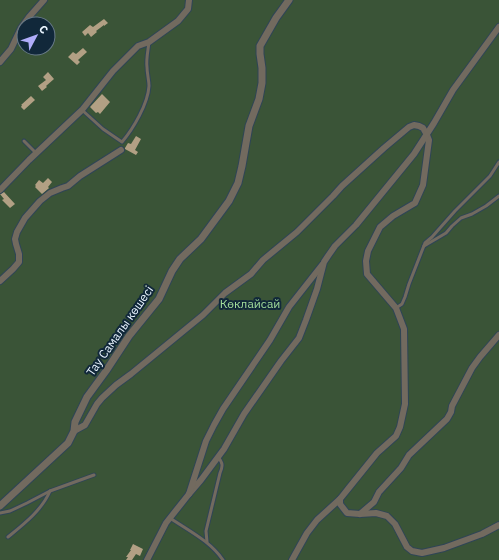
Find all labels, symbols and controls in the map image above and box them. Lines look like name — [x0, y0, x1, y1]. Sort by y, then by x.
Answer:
north arrow — [16, 16, 56, 56]
text: С — [36, 22, 51, 37]
street label: Тау Самалы көшесі — [83, 283, 156, 379]
park label: Көклайсай — [220, 296, 280, 311]

